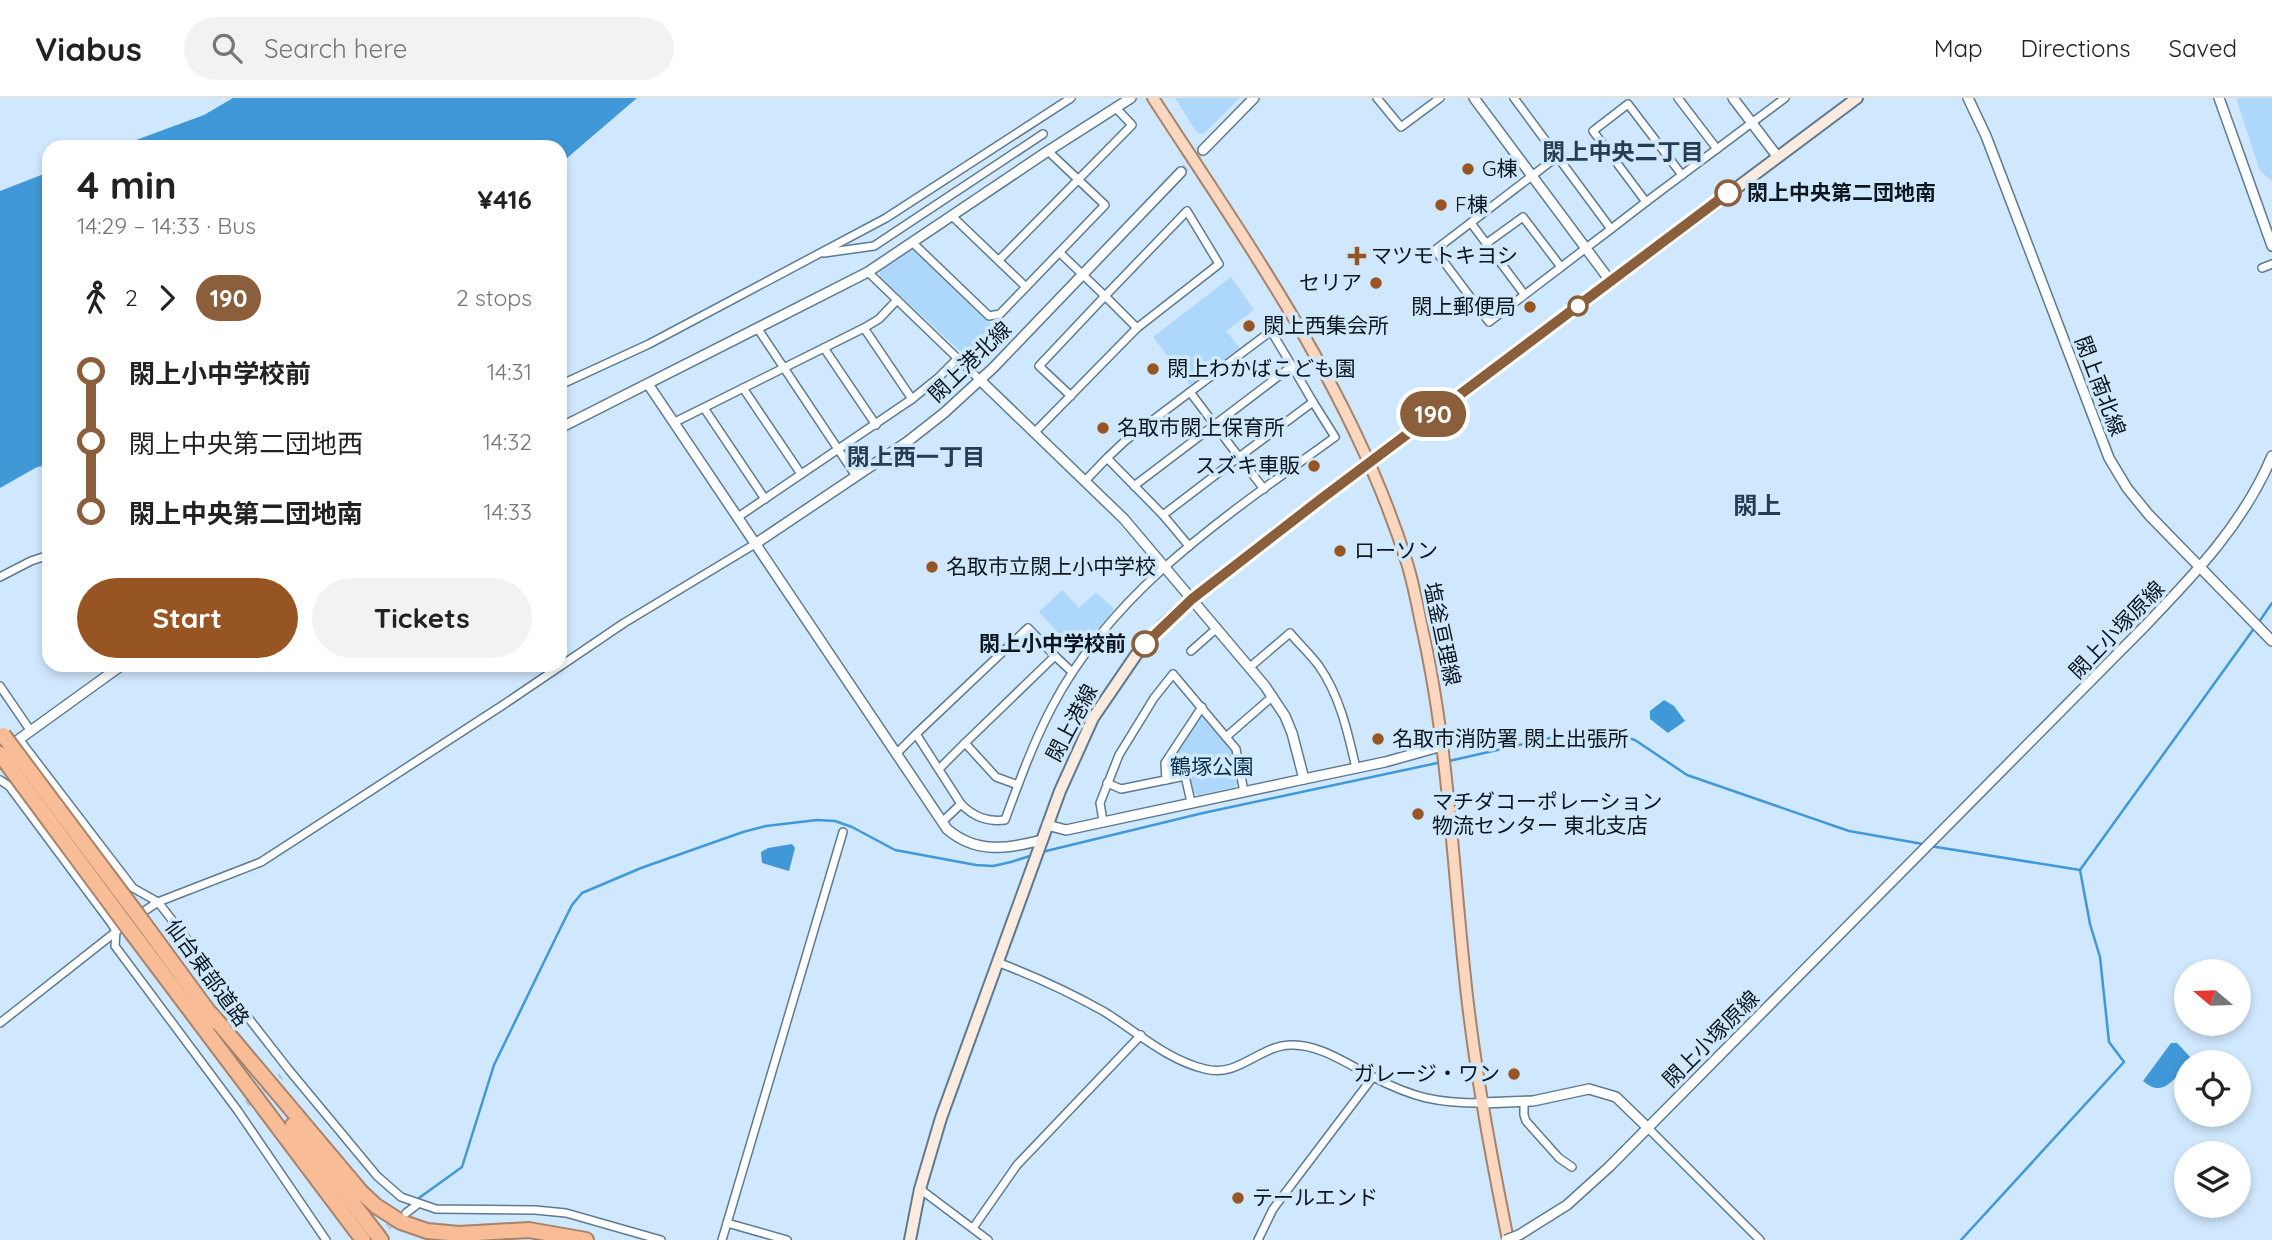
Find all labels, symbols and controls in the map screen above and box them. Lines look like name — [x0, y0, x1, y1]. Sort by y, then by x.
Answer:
search box — [184, 17, 674, 80]
text: Viabus — [35, 28, 142, 69]
icon: search — [208, 29, 246, 67]
text: Search here — [264, 32, 407, 65]
text: Map — [1934, 33, 1983, 63]
text: Directions — [2021, 33, 2131, 63]
text: Saved — [2169, 33, 2237, 63]
district label: 閖上中央二丁目 — [1543, 137, 1704, 166]
place label: G棟 — [1482, 155, 1518, 181]
text: 4 min — [77, 161, 177, 209]
marker: G棟 — [1460, 161, 1476, 177]
place label: 閖上中央第二団地南 — [1747, 179, 1936, 205]
marker: 閖上中央第二団地南 — [1715, 180, 1741, 206]
text: ¥416 — [478, 183, 532, 216]
place label: F棟 — [1455, 191, 1488, 217]
marker: F棟 — [1433, 197, 1449, 213]
text: 14:29 – 14:33 · Bus — [77, 211, 256, 240]
place label: マツモトキヨシ — [1371, 242, 1518, 268]
marker: マツモトキヨシ — [1349, 248, 1365, 264]
place label: セリア — [1299, 269, 1362, 295]
marker: セリア — [1368, 275, 1384, 291]
icon: walk — [77, 279, 115, 317]
icon: forward — [148, 279, 186, 317]
text: 2 — [125, 283, 138, 312]
text: 190 — [210, 283, 247, 313]
text: 2 stops — [456, 283, 532, 312]
place label: 閖上郵便局 — [1411, 293, 1516, 319]
unlabelled marker — [1568, 296, 1588, 316]
marker: 閖上郵便局 — [1522, 299, 1538, 315]
place label: 閖上西集会所 — [1263, 312, 1389, 338]
street label: 閖上港北線 — [923, 315, 1016, 407]
marker: 閖上西集会所 — [1241, 318, 1257, 334]
street label: 閖上南北線 — [2070, 332, 2132, 439]
place label: 閖上わかばこども園 — [1167, 355, 1356, 381]
text: 閖上小中学校前 — [129, 357, 311, 390]
text: 14:31 — [487, 357, 532, 386]
marker: 閖上わかばこども園 — [1145, 361, 1161, 377]
line badge: 190 — [1393, 391, 1473, 437]
text: 190 — [1414, 399, 1452, 429]
place label: 名取市閖上保育所 — [1117, 414, 1285, 440]
marker: 名取市閖上保育所 — [1095, 420, 1111, 436]
text: 閖上中央第二団地西 — [129, 427, 363, 460]
text: 14:32 — [483, 427, 532, 456]
district label: 閖上西一丁目 — [847, 442, 985, 471]
place label: スズキ車販 — [1195, 452, 1300, 478]
marker: スズキ車販 — [1306, 458, 1322, 474]
district label: 閖上 — [1733, 490, 1781, 520]
text: 閖上中央第二団地南 — [129, 497, 363, 530]
text: 14:33 — [483, 497, 532, 526]
place label: ローソン — [1354, 537, 1438, 563]
marker: ローソン — [1332, 543, 1348, 559]
place label: 名取市立閖上小中学校 — [946, 553, 1156, 579]
marker: 名取市立閖上小中学校 — [924, 559, 940, 575]
street label: 閖上小塚原線 — [2063, 575, 2169, 684]
button: Start — [77, 578, 298, 658]
button: Tickets — [312, 578, 532, 658]
street label: 塩釜亘理線 — [1419, 580, 1467, 688]
place label: 閖上小中学校前 — [979, 630, 1126, 656]
marker: 閖上小中学校前 — [1132, 631, 1158, 657]
street label: 閖上港線 — [1040, 679, 1102, 766]
place label: 名取市消防署 閖上出張所 — [1392, 725, 1629, 751]
marker: 名取市消防署 閖上出張所 — [1370, 731, 1386, 747]
park label: 鶴塚公園 — [1170, 753, 1254, 779]
place label: マチダコーポレーション 物流センター 東北支店 — [1432, 788, 1663, 838]
marker: マチダコーポレーション 物流センター 東北支店 — [1410, 806, 1426, 822]
street label: 仙台東部道路 — [160, 914, 255, 1031]
north arrow — [2174, 959, 2250, 1036]
map controls — [2174, 959, 2251, 1218]
street label: 閖上小塚原線 — [1657, 985, 1764, 1092]
button: locate — [2174, 1050, 2251, 1127]
place label: ガレージ・ワン — [1353, 1060, 1500, 1086]
marker: ガレージ・ワン — [1506, 1066, 1522, 1082]
button: layers — [2174, 1141, 2251, 1218]
place label: テールエンド — [1252, 1184, 1378, 1210]
marker: テールエンド — [1230, 1190, 1246, 1206]

